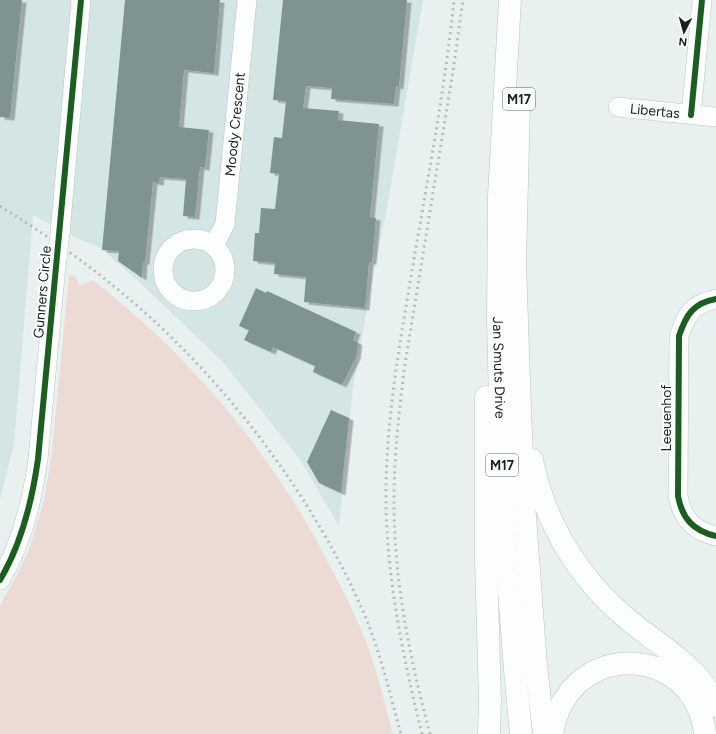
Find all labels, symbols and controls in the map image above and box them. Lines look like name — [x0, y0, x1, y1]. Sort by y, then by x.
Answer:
north arrow — [664, 12, 704, 52]
text: N — [678, 35, 688, 48]
street label: Moody Crescent — [222, 71, 249, 177]
road number: M17 — [503, 88, 535, 110]
street label: Libertas — [629, 100, 681, 122]
street label: Gunners Circle — [30, 245, 55, 339]
street label: Jan Smuts Drive — [489, 317, 509, 419]
street label: Leeuenhof — [658, 384, 675, 451]
road number: M17 — [486, 454, 518, 476]

